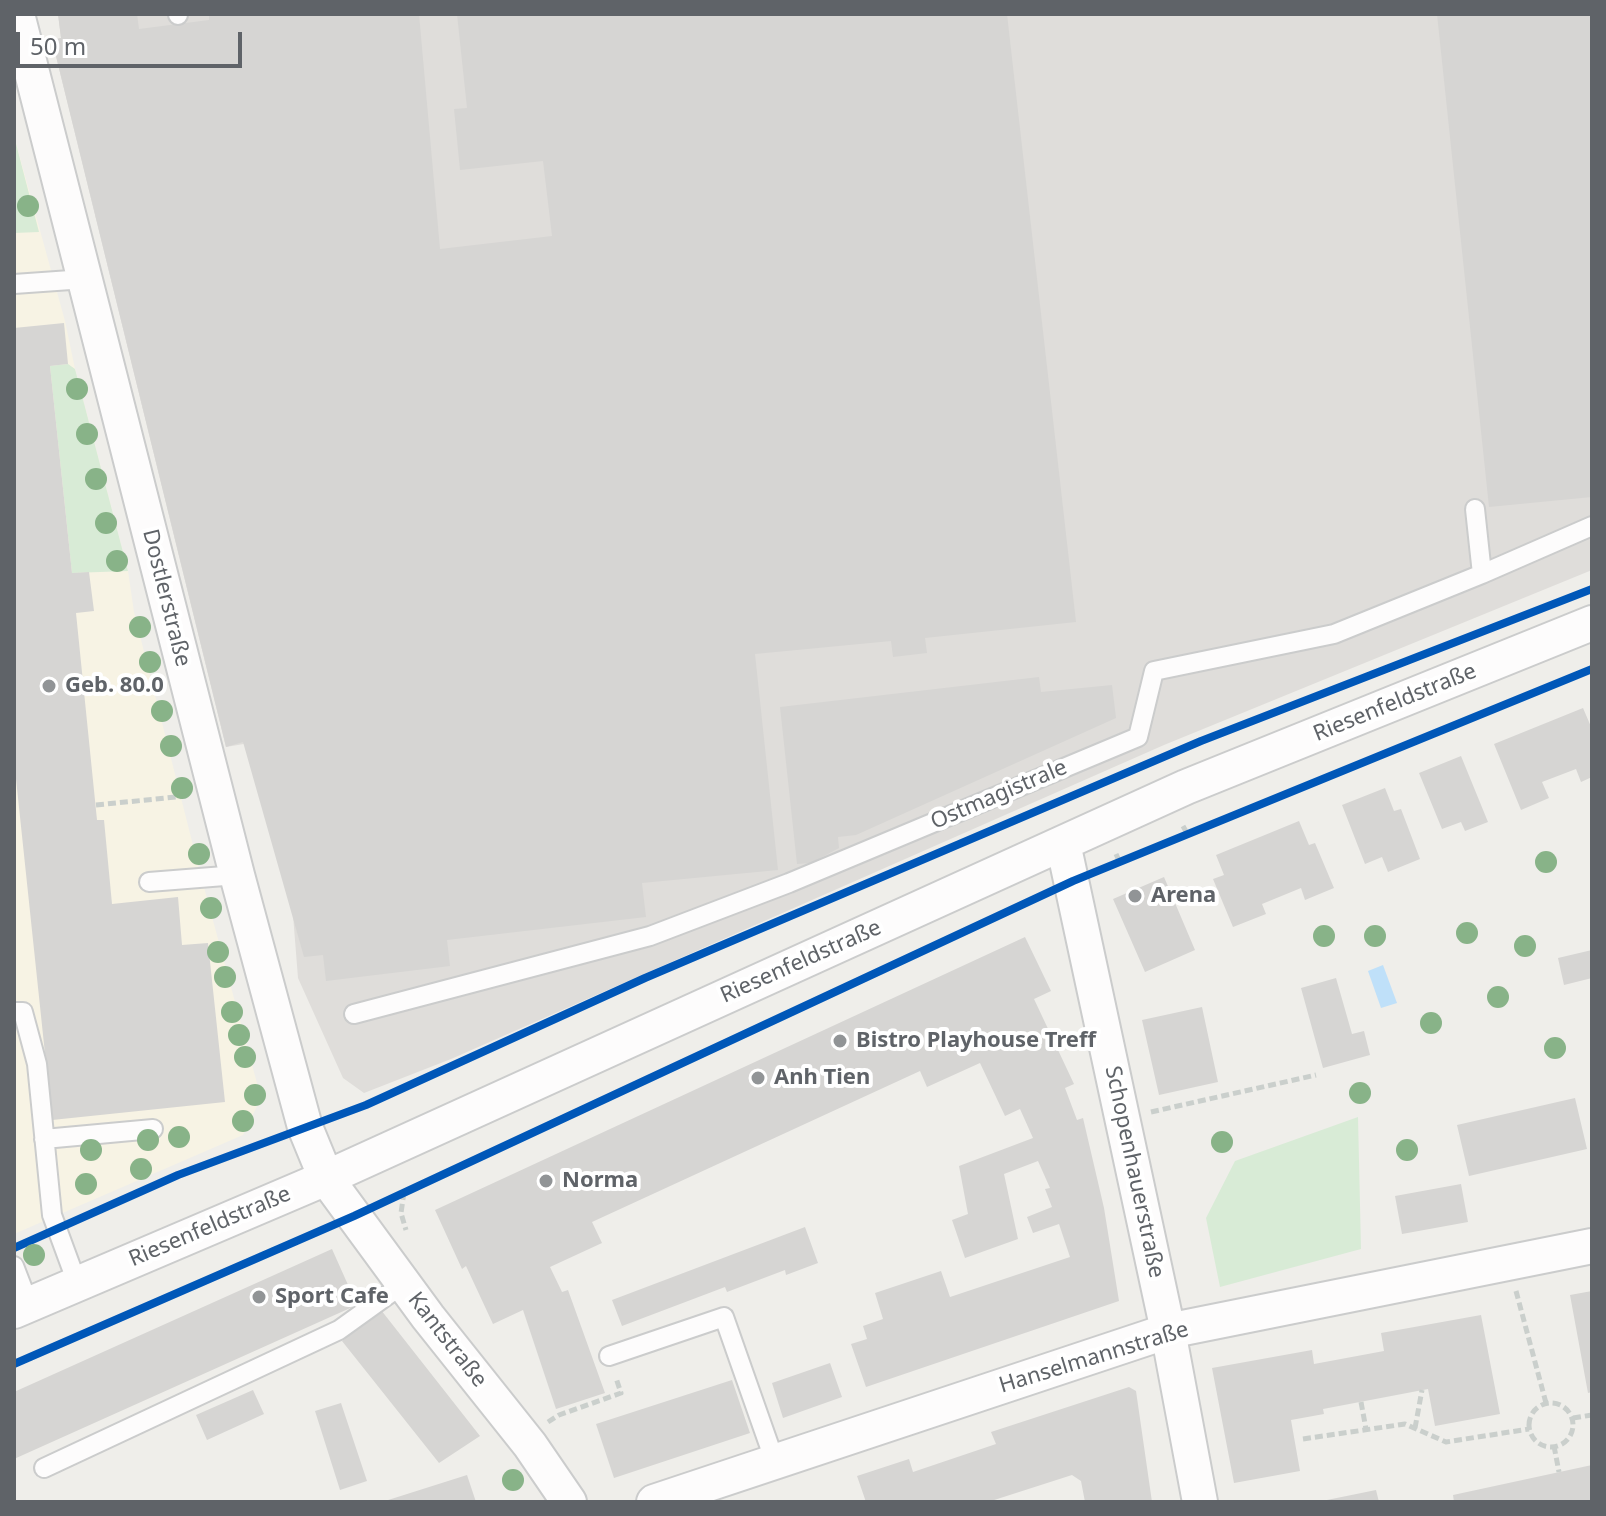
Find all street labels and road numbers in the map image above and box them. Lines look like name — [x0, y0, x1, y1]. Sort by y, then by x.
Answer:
street label: Dostlerstraße — [136, 527, 196, 669]
street label: Riesenfeldstraße — [1310, 658, 1480, 748]
street label: Ostmagistrale — [927, 754, 1071, 836]
street label: Riesenfeldstraße — [716, 915, 886, 1009]
street label: Schopenhauerstraße — [1099, 1064, 1169, 1280]
street label: Riesenfeldstraße — [125, 1181, 295, 1273]
street label: Kantstraße — [402, 1287, 492, 1393]
street label: Hanselmannstraße — [996, 1317, 1192, 1399]

